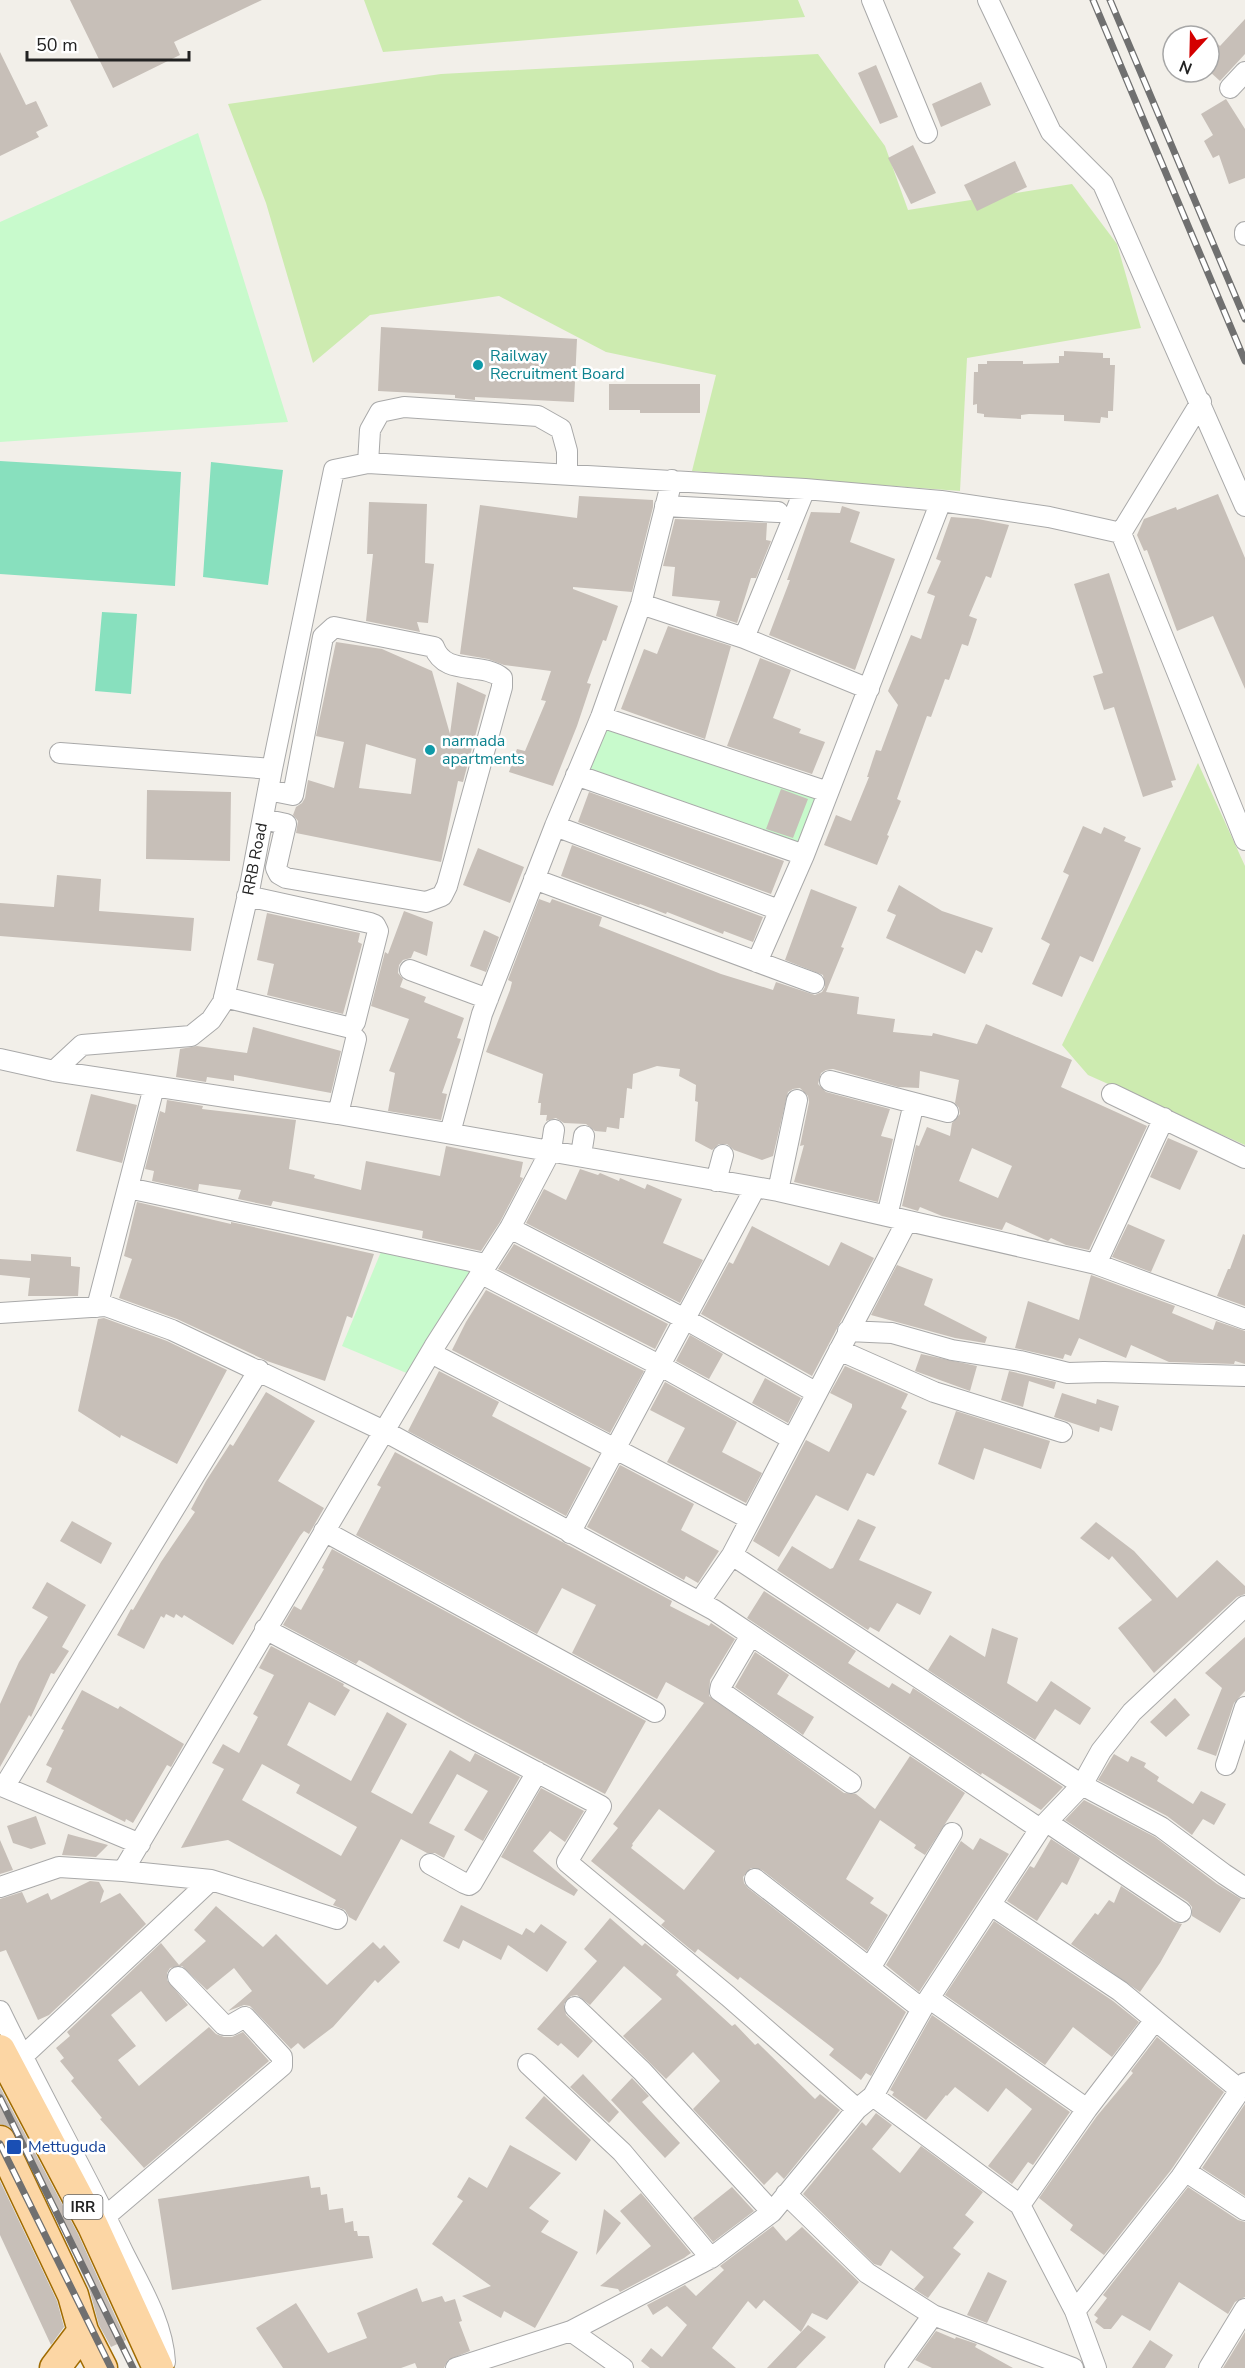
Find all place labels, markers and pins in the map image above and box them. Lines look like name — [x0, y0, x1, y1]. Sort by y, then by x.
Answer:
place label: Railway Recruitment Board — [490, 345, 625, 385]
marker: Railway Recruitment Board — [471, 358, 485, 372]
place label: narmada apartments — [442, 730, 525, 770]
marker: narmada apartments — [423, 743, 437, 757]
place label: Mettuguda — [28, 2136, 106, 2158]
marker: Mettuguda — [5, 2138, 23, 2156]

